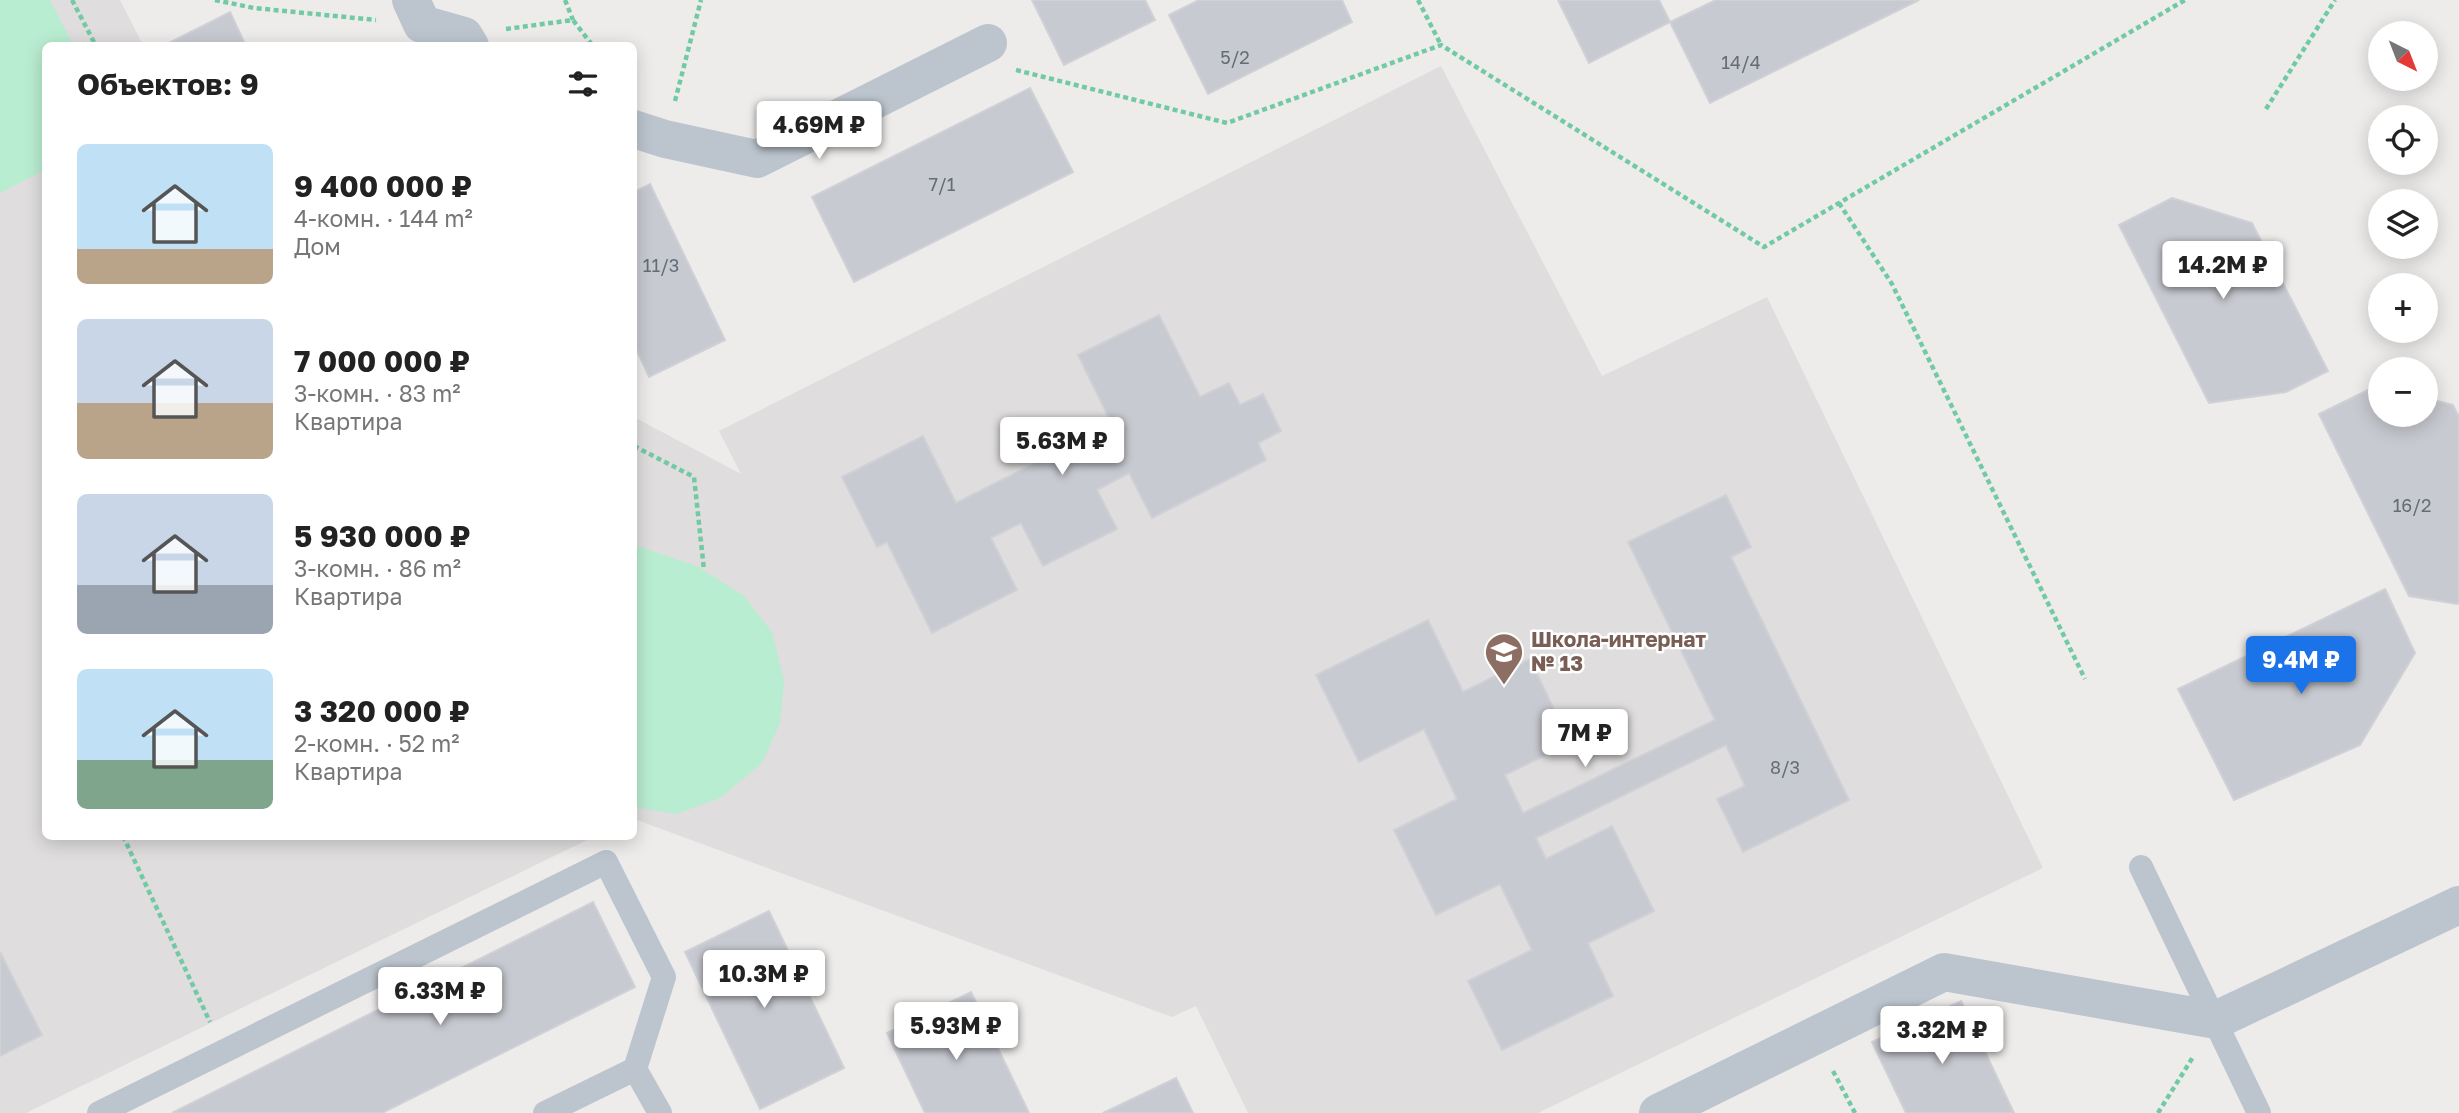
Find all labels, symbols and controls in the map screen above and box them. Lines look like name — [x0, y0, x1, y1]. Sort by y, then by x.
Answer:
north arrow — [2368, 21, 2438, 91]
map controls — [2368, 21, 2438, 427]
house number: 5/2 — [1220, 46, 1250, 68]
house number: 14/4 — [1721, 51, 1761, 73]
icon: filters — [564, 65, 602, 103]
text: Объектов: 9 — [77, 66, 259, 102]
pin: 4.69M ₽ — [754, 102, 884, 161]
button: locate — [2368, 105, 2438, 175]
text: 4.69M ₽ — [773, 110, 865, 138]
text: 9 400 000 ₽ — [294, 168, 472, 204]
icon: home — [133, 172, 217, 256]
house number: 7/1 — [929, 173, 956, 195]
button: layers — [2368, 189, 2438, 259]
text: 4-комн. · 144 m² — [294, 204, 473, 232]
text: Дом — [294, 232, 341, 260]
pin: 14.2M ₽ — [2158, 242, 2288, 301]
text: 14.2M ₽ — [2178, 250, 2268, 278]
house number: 11/3 — [643, 254, 679, 276]
button: + — [2368, 273, 2438, 343]
text: 7 000 000 ₽ — [294, 343, 470, 379]
icon: home — [133, 347, 217, 431]
button: − — [2368, 357, 2438, 427]
text: 3-комн. · 83 m² — [294, 379, 461, 407]
text: Квартира — [294, 407, 402, 435]
pin: 5.63M ₽ — [997, 418, 1127, 477]
text: 5.63M ₽ — [1016, 426, 1108, 454]
house number: 16/2 — [2393, 494, 2431, 516]
text: 5 930 000 ₽ — [294, 518, 470, 554]
icon: home — [133, 522, 217, 606]
text: 3-комн. · 86 m² — [294, 554, 461, 582]
text: Квартира — [294, 582, 402, 610]
place label: Школа-интернат № 13 — [1531, 626, 1706, 676]
school or university icon: Школа-интернат № 13 — [1483, 631, 1525, 686]
pin: 9.4M ₽ — [2244, 636, 2358, 696]
text: 9.4M ₽ — [2262, 645, 2340, 673]
text: 3 320 000 ₽ — [294, 693, 470, 729]
icon: home — [133, 697, 217, 781]
pin: 7M ₽ — [1544, 710, 1626, 769]
text: 7M ₽ — [1558, 718, 1612, 746]
text: 2-комн. · 52 m² — [294, 729, 460, 757]
house number: 8/3 — [1770, 756, 1800, 778]
text: Квартира — [294, 757, 402, 785]
pin: 10.3M ₽ — [699, 950, 829, 1010]
text: 10.3M ₽ — [719, 959, 809, 987]
pin: 6.33M ₽ — [375, 968, 505, 1027]
text: 6.33M ₽ — [394, 976, 486, 1004]
pin: 5.93M ₽ — [891, 1002, 1021, 1062]
pin: 3.32M ₽ — [1877, 1006, 2007, 1066]
text: 5.93M ₽ — [910, 1011, 1002, 1039]
text: 3.32M ₽ — [1896, 1015, 1988, 1043]

